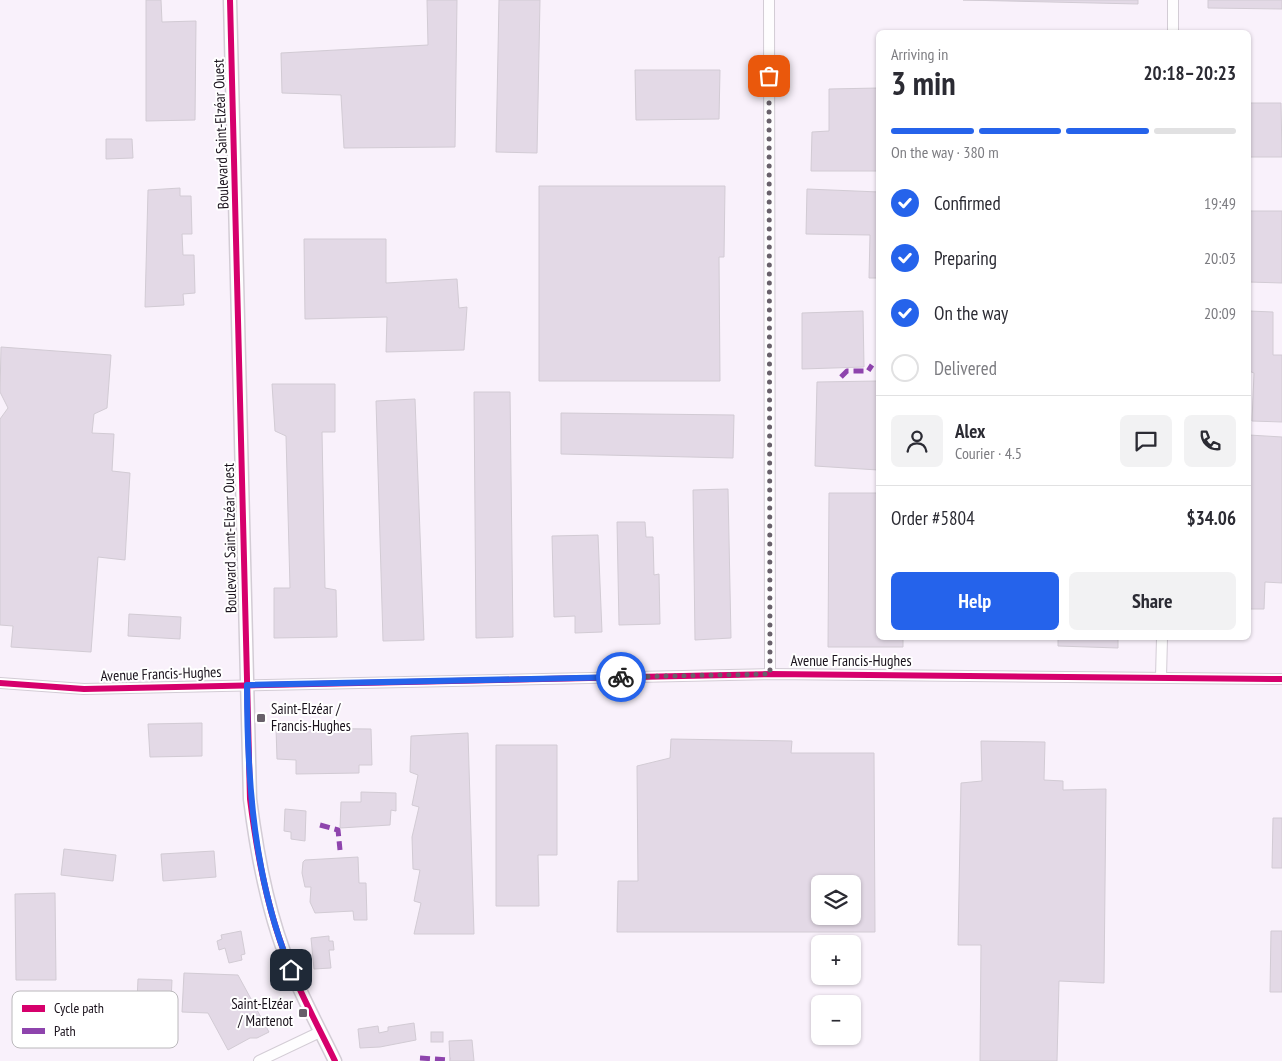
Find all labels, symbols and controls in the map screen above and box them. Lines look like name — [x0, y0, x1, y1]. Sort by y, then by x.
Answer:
text: Arriving in — [891, 44, 948, 64]
pin — [748, 55, 790, 97]
street label: Boulevard Saint-Elzéar Ouest — [208, 59, 233, 209]
text: 20:18–20:23 — [1143, 61, 1236, 85]
icon: bag — [755, 62, 783, 90]
text: 3 min — [891, 62, 956, 104]
text: On the way · 380 m — [891, 142, 999, 162]
icon: check — [891, 189, 919, 217]
text: Confirmed — [934, 191, 1001, 215]
text: 19:49 — [1204, 193, 1236, 213]
icon: check — [891, 244, 919, 272]
text: Preparing — [934, 246, 997, 270]
text: 20:03 — [1204, 248, 1236, 268]
icon: check — [891, 299, 919, 327]
text: On the way — [934, 301, 1008, 325]
text: 20:09 — [1204, 303, 1236, 323]
text: Delivered — [934, 356, 997, 380]
button: person — [891, 415, 943, 467]
button: chat — [1120, 415, 1172, 467]
button: phone — [1184, 415, 1236, 467]
text: Alex — [955, 419, 985, 443]
text: Courier · 4.5 — [955, 443, 1022, 463]
street label: Boulevard Saint-Elzéar Ouest — [219, 463, 240, 613]
text: Order #5804 — [891, 506, 975, 530]
text: $34.06 — [1187, 506, 1236, 530]
button: Help — [891, 572, 1059, 630]
button: Share — [1069, 572, 1236, 630]
street label: Avenue Francis-Hughes — [791, 651, 911, 670]
courier — [596, 652, 646, 702]
street label: Avenue Francis-Hughes — [100, 662, 222, 685]
icon: bike — [607, 663, 635, 691]
place label: Saint-Elzéar / Francis-Hughes — [271, 699, 351, 735]
marker: Saint-Elzéar / Francis-Hughes — [255, 712, 267, 724]
map controls — [811, 875, 861, 1045]
button: layers — [811, 875, 861, 925]
button: + — [811, 935, 861, 985]
pin — [270, 949, 312, 991]
icon: home — [277, 956, 305, 984]
legend — [12, 991, 178, 1048]
place label: Saint-Elzéar / Martenot — [231, 994, 294, 1030]
button: − — [811, 995, 861, 1045]
text: Cycle path — [54, 999, 104, 1017]
marker: Saint-Elzéar / Martenot — [297, 1007, 309, 1019]
text: Path — [54, 1022, 76, 1040]

